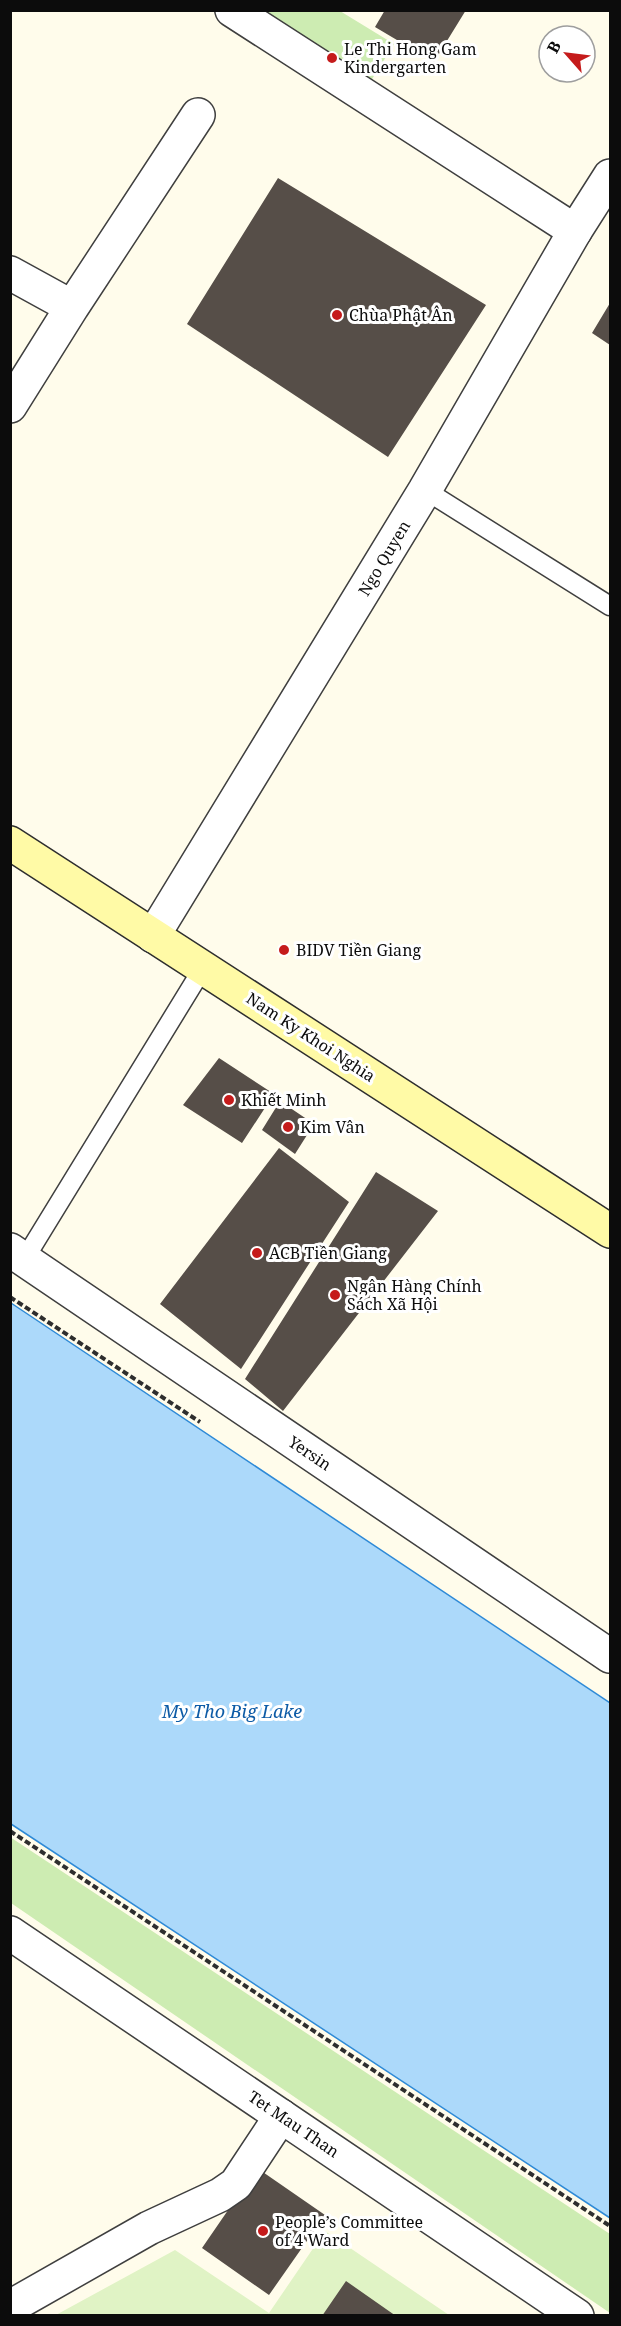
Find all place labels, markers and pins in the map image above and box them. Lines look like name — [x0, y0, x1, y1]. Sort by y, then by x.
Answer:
place label: Le Thi Hong Gam Kindergarten — [344, 38, 477, 78]
marker: Le Thi Hong Gam Kindergarten — [325, 51, 339, 65]
place label: Chùa Phật Ân — [349, 304, 453, 326]
marker: Chùa Phật Ân — [330, 308, 344, 322]
place label: BIDV Tiền Giang — [296, 939, 421, 961]
marker: BIDV Tiền Giang — [277, 943, 291, 957]
place label: Khiết Minh — [241, 1089, 326, 1111]
marker: Khiết Minh — [222, 1093, 236, 1107]
place label: Kim Vân — [300, 1116, 365, 1138]
marker: Kim Vân — [281, 1120, 295, 1134]
place label: ACB Tiền Giang — [269, 1242, 387, 1264]
marker: ACB Tiền Giang — [250, 1246, 264, 1260]
place label: Ngân Hàng Chính Sách Xã Hội — [347, 1275, 482, 1315]
marker: Ngân Hàng Chính Sách Xã Hội — [328, 1288, 342, 1302]
place label: People’s Committee of 4 Ward — [275, 2211, 423, 2251]
marker: People’s Committee of 4 Ward — [256, 2224, 270, 2238]

